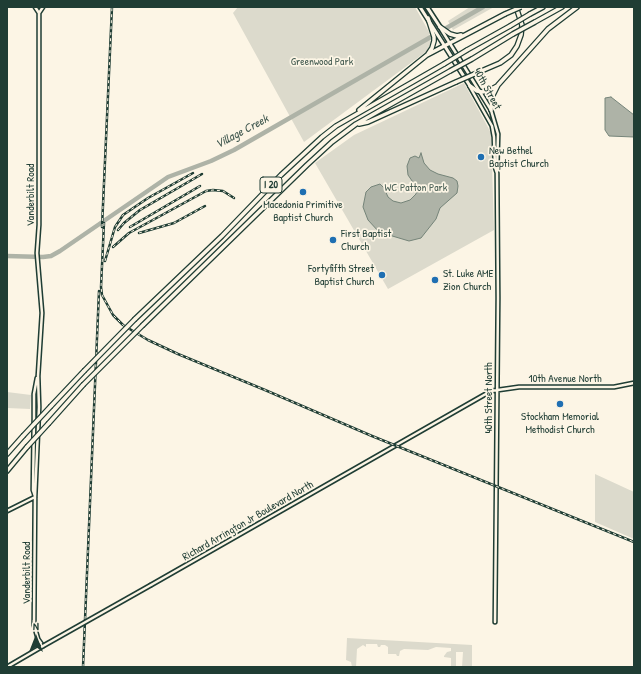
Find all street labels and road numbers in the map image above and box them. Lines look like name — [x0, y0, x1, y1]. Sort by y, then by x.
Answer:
street label: 40th Street — [470, 66, 504, 112]
street label: Vanderbilt Road — [24, 164, 38, 226]
road number: I 20 — [260, 177, 282, 193]
street label: 40th Street North — [482, 362, 496, 434]
street label: 10th Avenue North — [528, 372, 602, 386]
street label: Richard Arrington Jr Boulevard North — [180, 478, 316, 564]
street label: Vanderbilt Road — [20, 542, 34, 604]

